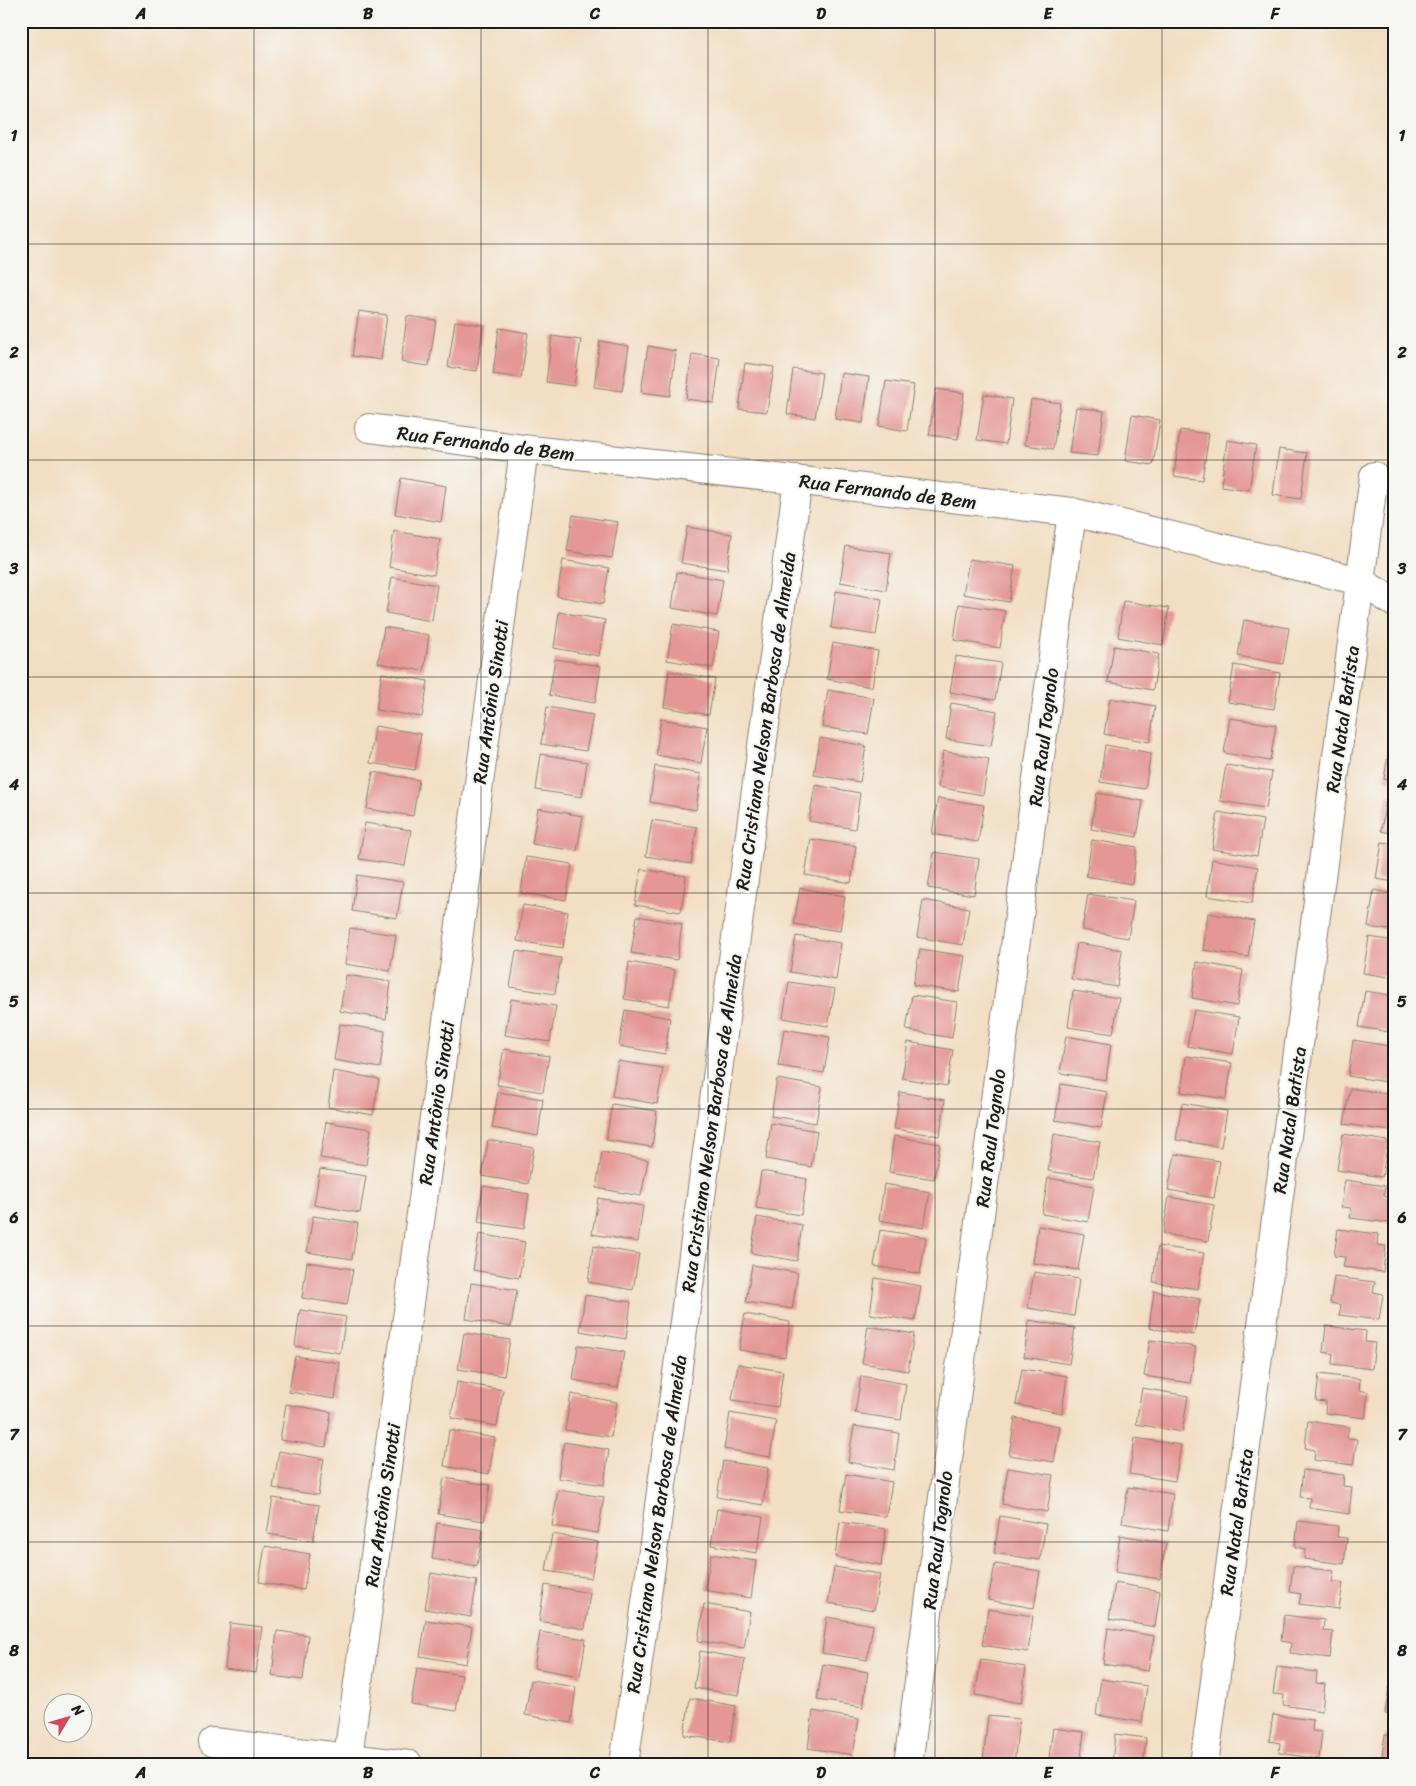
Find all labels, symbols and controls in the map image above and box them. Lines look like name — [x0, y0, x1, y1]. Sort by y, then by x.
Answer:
text: A — [135, 0, 146, 28]
text: B — [363, 0, 374, 28]
text: C — [589, 0, 601, 28]
text: D — [816, 0, 826, 28]
text: E — [1044, 0, 1054, 28]
text: F — [1270, 0, 1281, 28]
text: 1 — [11, 121, 18, 150]
text: 1 — [1399, 121, 1406, 150]
text: 2 — [8, 338, 19, 367]
text: 2 — [1396, 338, 1407, 367]
street label: Rua Fernando de Bem — [395, 416, 577, 471]
street label: Rua Fernando de Bem — [797, 464, 979, 519]
street label: Rua Cristiano Nelson Barbosa de Almeida — [725, 549, 806, 892]
text: 3 — [9, 554, 19, 583]
text: 3 — [1397, 554, 1407, 583]
street label: Rua Antônio Sinotti — [463, 617, 518, 786]
street label: Rua Natal Batista — [1316, 643, 1369, 795]
street label: Rua Raul Tognolo — [1019, 665, 1068, 808]
text: 4 — [8, 770, 19, 799]
text: 4 — [1396, 770, 1407, 799]
street label: Rua Cristiano Nelson Barbosa de Almeida — [671, 951, 752, 1294]
text: 5 — [9, 987, 19, 1016]
text: 5 — [1397, 987, 1407, 1016]
street label: Rua Antônio Sinotti — [409, 1018, 464, 1187]
street label: Rua Natal Batista — [1263, 1044, 1316, 1196]
street label: Rua Raul Tognolo — [966, 1066, 1015, 1209]
text: 6 — [8, 1203, 19, 1232]
text: 6 — [1396, 1203, 1407, 1232]
street label: Rua Cristiano Nelson Barbosa de Almeida — [616, 1352, 697, 1695]
text: 7 — [9, 1420, 20, 1449]
street label: Rua Antônio Sinotti — [355, 1420, 410, 1589]
text: 7 — [1397, 1420, 1408, 1449]
street label: Rua Natal Batista — [1210, 1446, 1263, 1598]
street label: Rua Raul Tognolo — [913, 1468, 962, 1611]
text: 8 — [8, 1636, 19, 1665]
text: 8 — [1396, 1636, 1407, 1665]
north arrow — [42, 1694, 92, 1744]
text: N — [64, 1698, 91, 1722]
text: A — [135, 1758, 146, 1786]
text: B — [363, 1758, 374, 1786]
text: C — [589, 1758, 601, 1786]
text: D — [816, 1758, 826, 1786]
text: E — [1044, 1758, 1054, 1786]
text: F — [1270, 1758, 1281, 1786]

